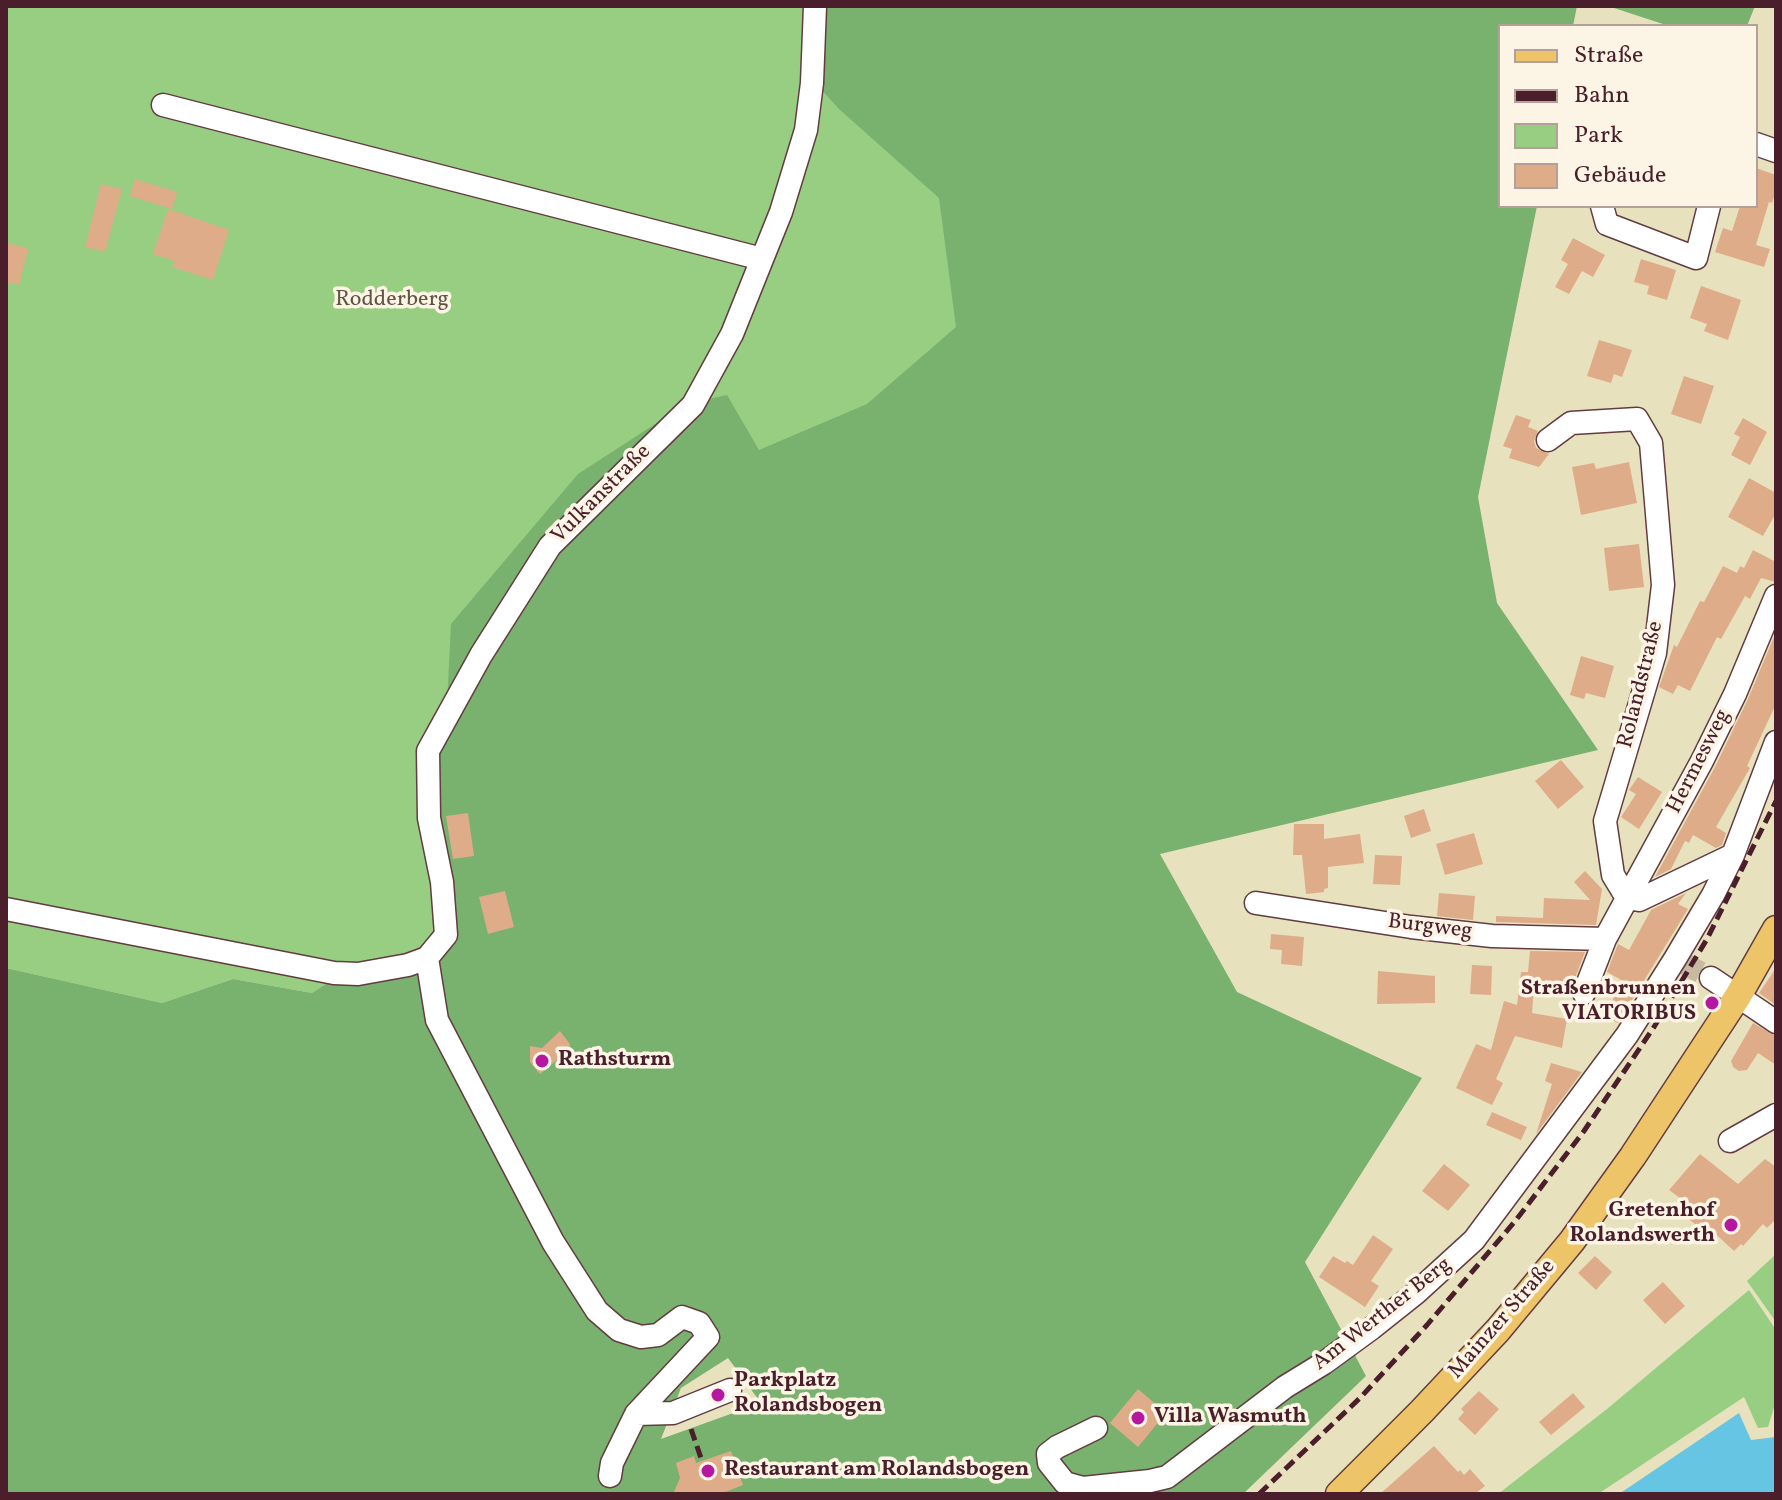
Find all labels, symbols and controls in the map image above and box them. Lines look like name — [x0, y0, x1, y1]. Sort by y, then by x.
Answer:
legend — [1498, 24, 1758, 208]
text: Straße — [1574, 39, 1643, 73]
text: Bahn — [1574, 79, 1630, 113]
text: Park — [1574, 119, 1623, 153]
text: Gebäude — [1574, 159, 1666, 193]
park label: Rodderberg — [335, 288, 449, 314]
street label: Vulkanstraße — [547, 440, 657, 550]
street label: Rolandstraße — [1613, 619, 1671, 751]
street label: Hermesweg — [1662, 705, 1738, 819]
street label: Burgweg — [1386, 910, 1474, 946]
place label: Straßenbrunnen VIATORIBUS — [1521, 977, 1696, 1028]
marker: Straßenbrunnen VIATORIBUS — [1703, 994, 1721, 1012]
place label: Rathsturm — [558, 1048, 671, 1074]
marker: Rathsturm — [533, 1052, 551, 1070]
place label: Gretenhof Rolandswerth — [1570, 1199, 1715, 1250]
marker: Gretenhof Rolandswerth — [1722, 1216, 1740, 1234]
street label: Am Werther Berg — [1308, 1253, 1458, 1377]
street label: Mainzer Straße — [1444, 1255, 1562, 1385]
place label: Parkplatz Rolandsbogen — [734, 1369, 882, 1420]
marker: Parkplatz Rolandsbogen — [709, 1386, 727, 1404]
place label: Villa Wasmuth — [1154, 1405, 1307, 1431]
marker: Villa Wasmuth — [1129, 1409, 1147, 1427]
place label: Restaurant am Rolandsbogen — [724, 1458, 1029, 1484]
marker: Restaurant am Rolandsbogen — [699, 1462, 717, 1480]

